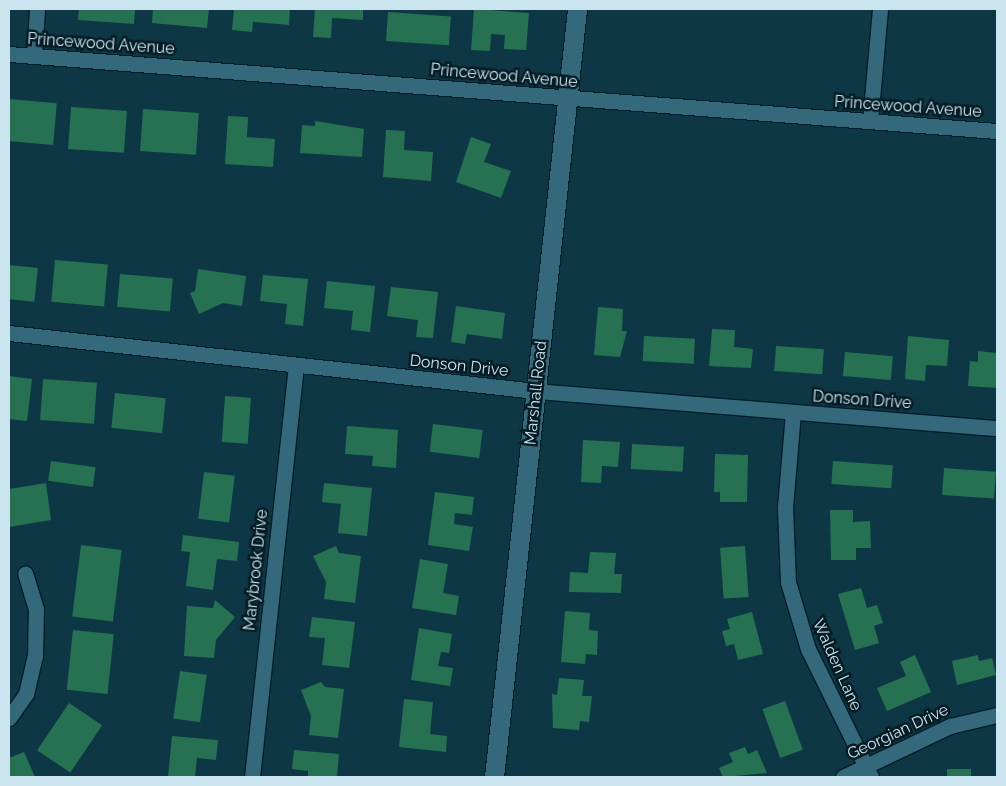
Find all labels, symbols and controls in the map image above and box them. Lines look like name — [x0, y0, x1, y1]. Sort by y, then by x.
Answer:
street label: Princewood Avenue — [26, 29, 176, 59]
street label: Princewood Avenue — [429, 60, 579, 92]
street label: Princewood Avenue — [833, 92, 983, 122]
street label: Marshall Road — [521, 340, 551, 446]
street label: Donson Drive — [409, 351, 509, 381]
street label: Donson Drive — [812, 387, 912, 413]
street label: Marybrook Drive — [240, 508, 272, 632]
street label: Walden Lane — [808, 616, 866, 714]
street label: Georgian Drive — [844, 700, 952, 764]

